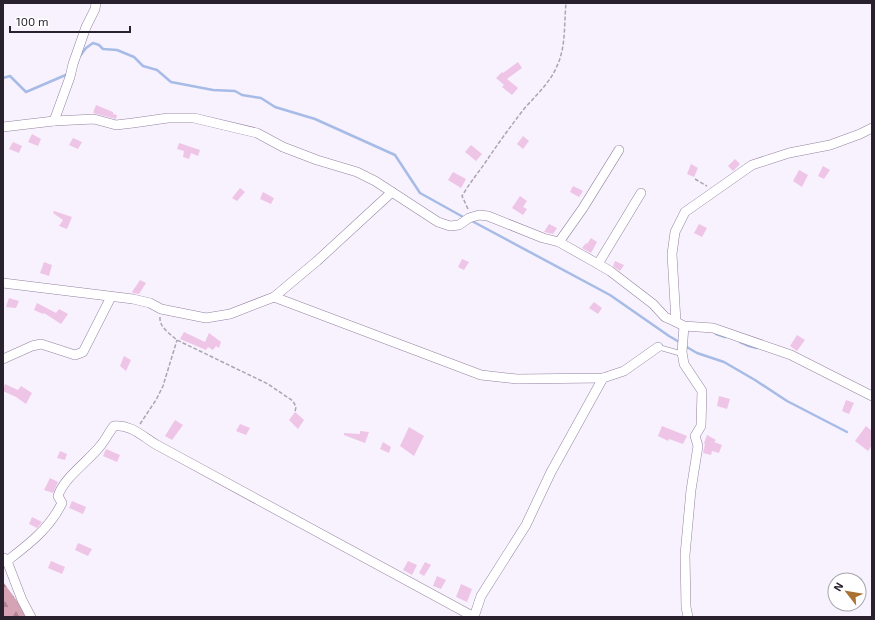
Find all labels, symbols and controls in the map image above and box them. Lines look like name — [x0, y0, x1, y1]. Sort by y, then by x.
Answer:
scale bar — [10, 8, 130, 34]
text: 100 m — [16, 14, 48, 28]
north arrow — [827, 572, 867, 612]
text: N — [830, 580, 846, 593]

